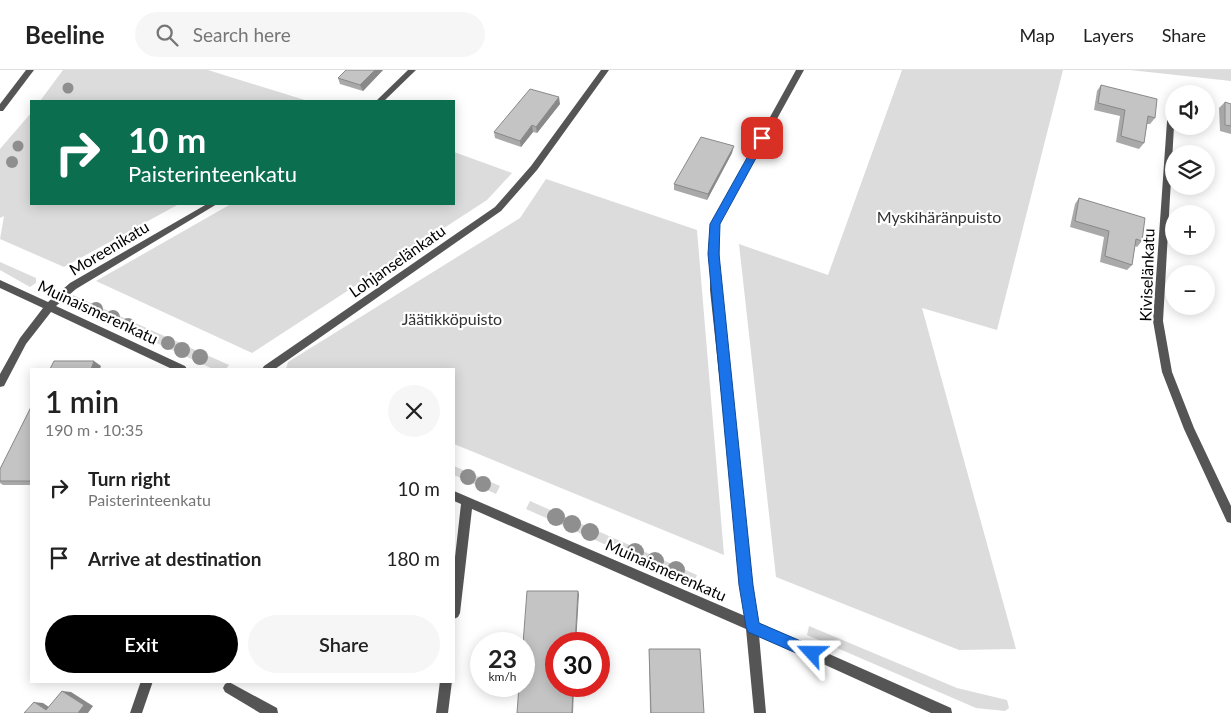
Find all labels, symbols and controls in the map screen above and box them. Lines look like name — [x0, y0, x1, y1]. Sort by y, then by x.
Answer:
search box — [135, 12, 485, 57]
text: Beeline — [25, 20, 105, 49]
icon: search — [153, 21, 181, 49]
text: Search here — [193, 23, 291, 46]
text: Map — [1019, 24, 1055, 46]
text: Layers — [1083, 24, 1134, 46]
text: Share — [1162, 24, 1206, 46]
map controls — [1165, 85, 1215, 315]
button: sound — [1165, 85, 1215, 135]
pin — [741, 117, 783, 159]
text: 10 m — [128, 118, 206, 160]
icon: right — [45, 120, 110, 185]
icon: arrive — [748, 124, 776, 152]
button: layers — [1165, 145, 1215, 195]
text: Paisterinteenkatu — [128, 160, 297, 187]
button: + — [1165, 205, 1215, 255]
park label: Myskihäränpuisto — [877, 207, 1001, 226]
street label: Moreenikatu — [65, 216, 152, 279]
street label: Lohjanselänkatu — [345, 220, 448, 301]
street label: Kiviselänkatu — [1135, 228, 1158, 322]
button: − — [1165, 265, 1215, 315]
street label: Muinaismerenkatu — [35, 275, 161, 348]
park label: Jäätikköpuisto — [402, 309, 502, 328]
text: 1 min — [45, 383, 119, 419]
button: close — [388, 385, 440, 437]
text: 190 m · 10:35 — [45, 420, 144, 439]
text: Turn right — [88, 467, 170, 490]
icon: right — [45, 474, 73, 502]
text: 10 m — [397, 477, 440, 500]
text: Paisterinteenkatu — [88, 490, 211, 509]
street label: Muinaismerenkatu — [603, 534, 730, 605]
icon: arrive — [45, 544, 73, 572]
text: Arrive at destination — [88, 547, 261, 570]
text: 180 m — [386, 547, 440, 570]
button: Exit — [45, 615, 238, 673]
button: Share — [248, 615, 440, 673]
position arrow — [785, 626, 837, 678]
speed limit sign: 30 — [545, 632, 610, 697]
text: 23 — [488, 643, 517, 673]
text: km/h — [488, 669, 517, 684]

